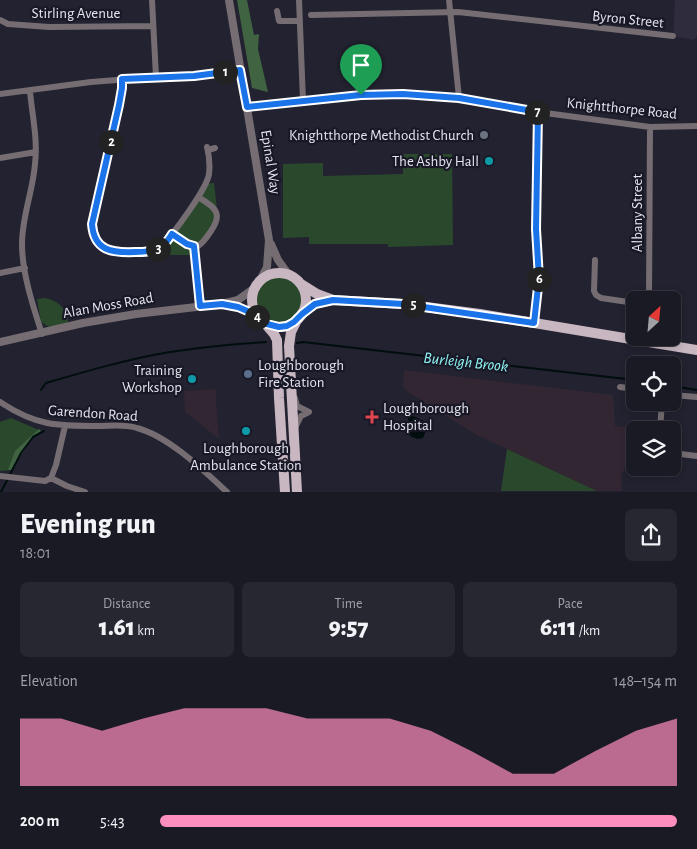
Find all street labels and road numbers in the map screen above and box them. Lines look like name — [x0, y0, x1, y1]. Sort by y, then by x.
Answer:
street label: Stirling Avenue — [32, 6, 121, 21]
street label: Byron Street — [591, 8, 665, 31]
street label: Knightthorpe Road — [566, 95, 678, 122]
street label: Epinal Way — [258, 129, 283, 196]
street label: Albany Street — [630, 174, 645, 252]
street label: Alan Moss Road — [62, 290, 155, 321]
street label: Garendon Road — [47, 403, 139, 424]

